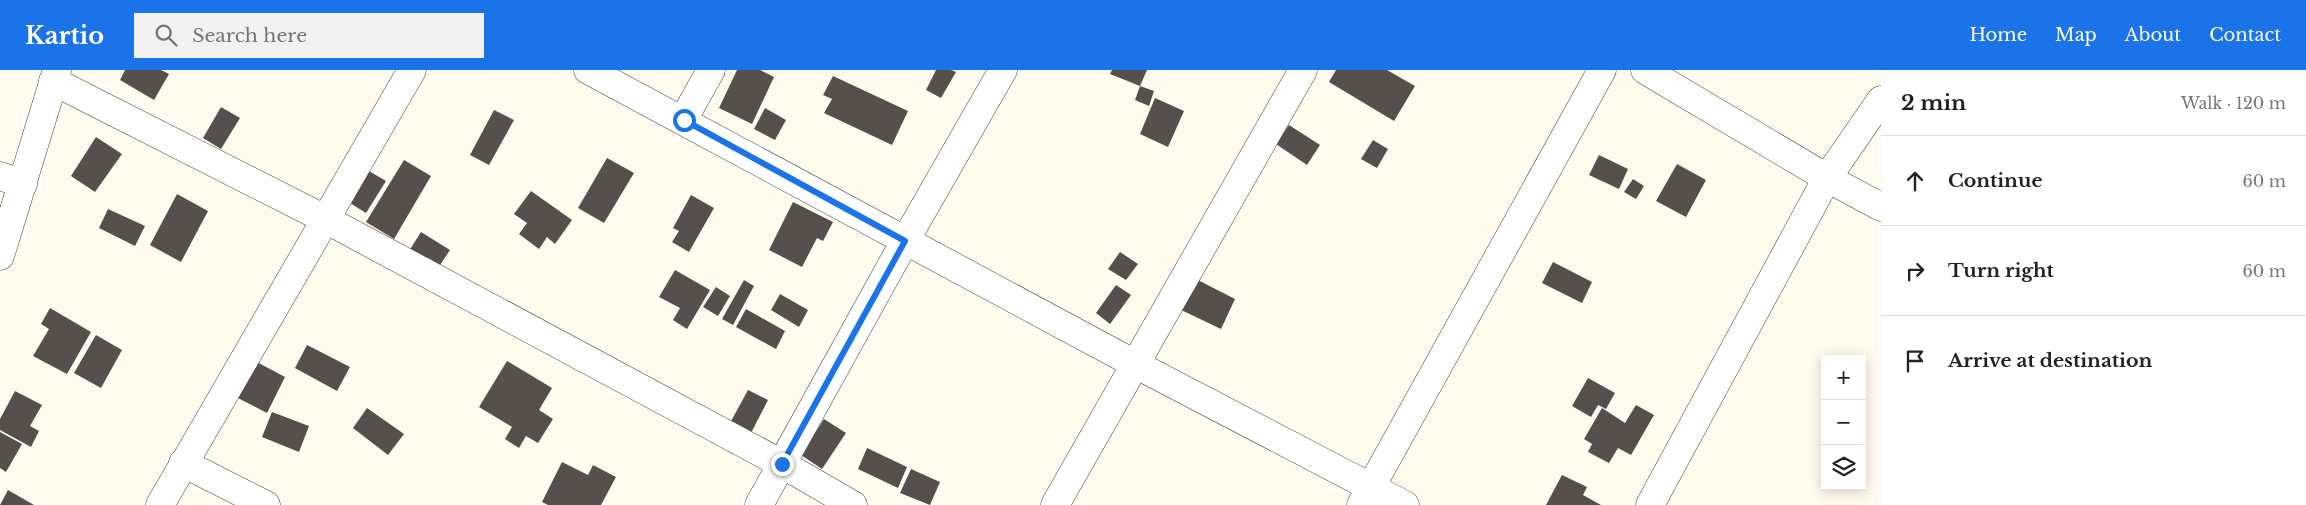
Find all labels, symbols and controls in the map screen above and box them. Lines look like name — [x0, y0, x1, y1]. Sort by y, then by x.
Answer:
search box — [134, 13, 484, 58]
text: Kartio — [25, 21, 104, 50]
icon: search — [152, 21, 180, 49]
text: Search here — [192, 24, 307, 47]
text: Home — [1969, 24, 2027, 46]
text: Map — [2055, 24, 2097, 46]
text: About — [2125, 24, 2181, 46]
text: Contact — [2209, 24, 2281, 46]
text: 2 min — [1901, 90, 1966, 116]
text: Walk · 120 m — [2181, 93, 2286, 113]
route start — [673, 109, 696, 132]
icon: ahead — [1901, 167, 1929, 195]
text: Continue — [1948, 169, 2043, 192]
text: 60 m — [2243, 171, 2286, 191]
icon: right — [1901, 257, 1929, 285]
text: Turn right — [1948, 259, 2054, 282]
text: 60 m — [2243, 261, 2286, 281]
icon: arrive — [1901, 347, 1929, 375]
text: Arrive at destination — [1948, 349, 2152, 372]
map controls — [1821, 355, 1866, 490]
button: + — [1821, 355, 1866, 400]
button: − — [1821, 400, 1866, 445]
button: layers — [1821, 445, 1866, 490]
route end — [771, 453, 794, 476]

